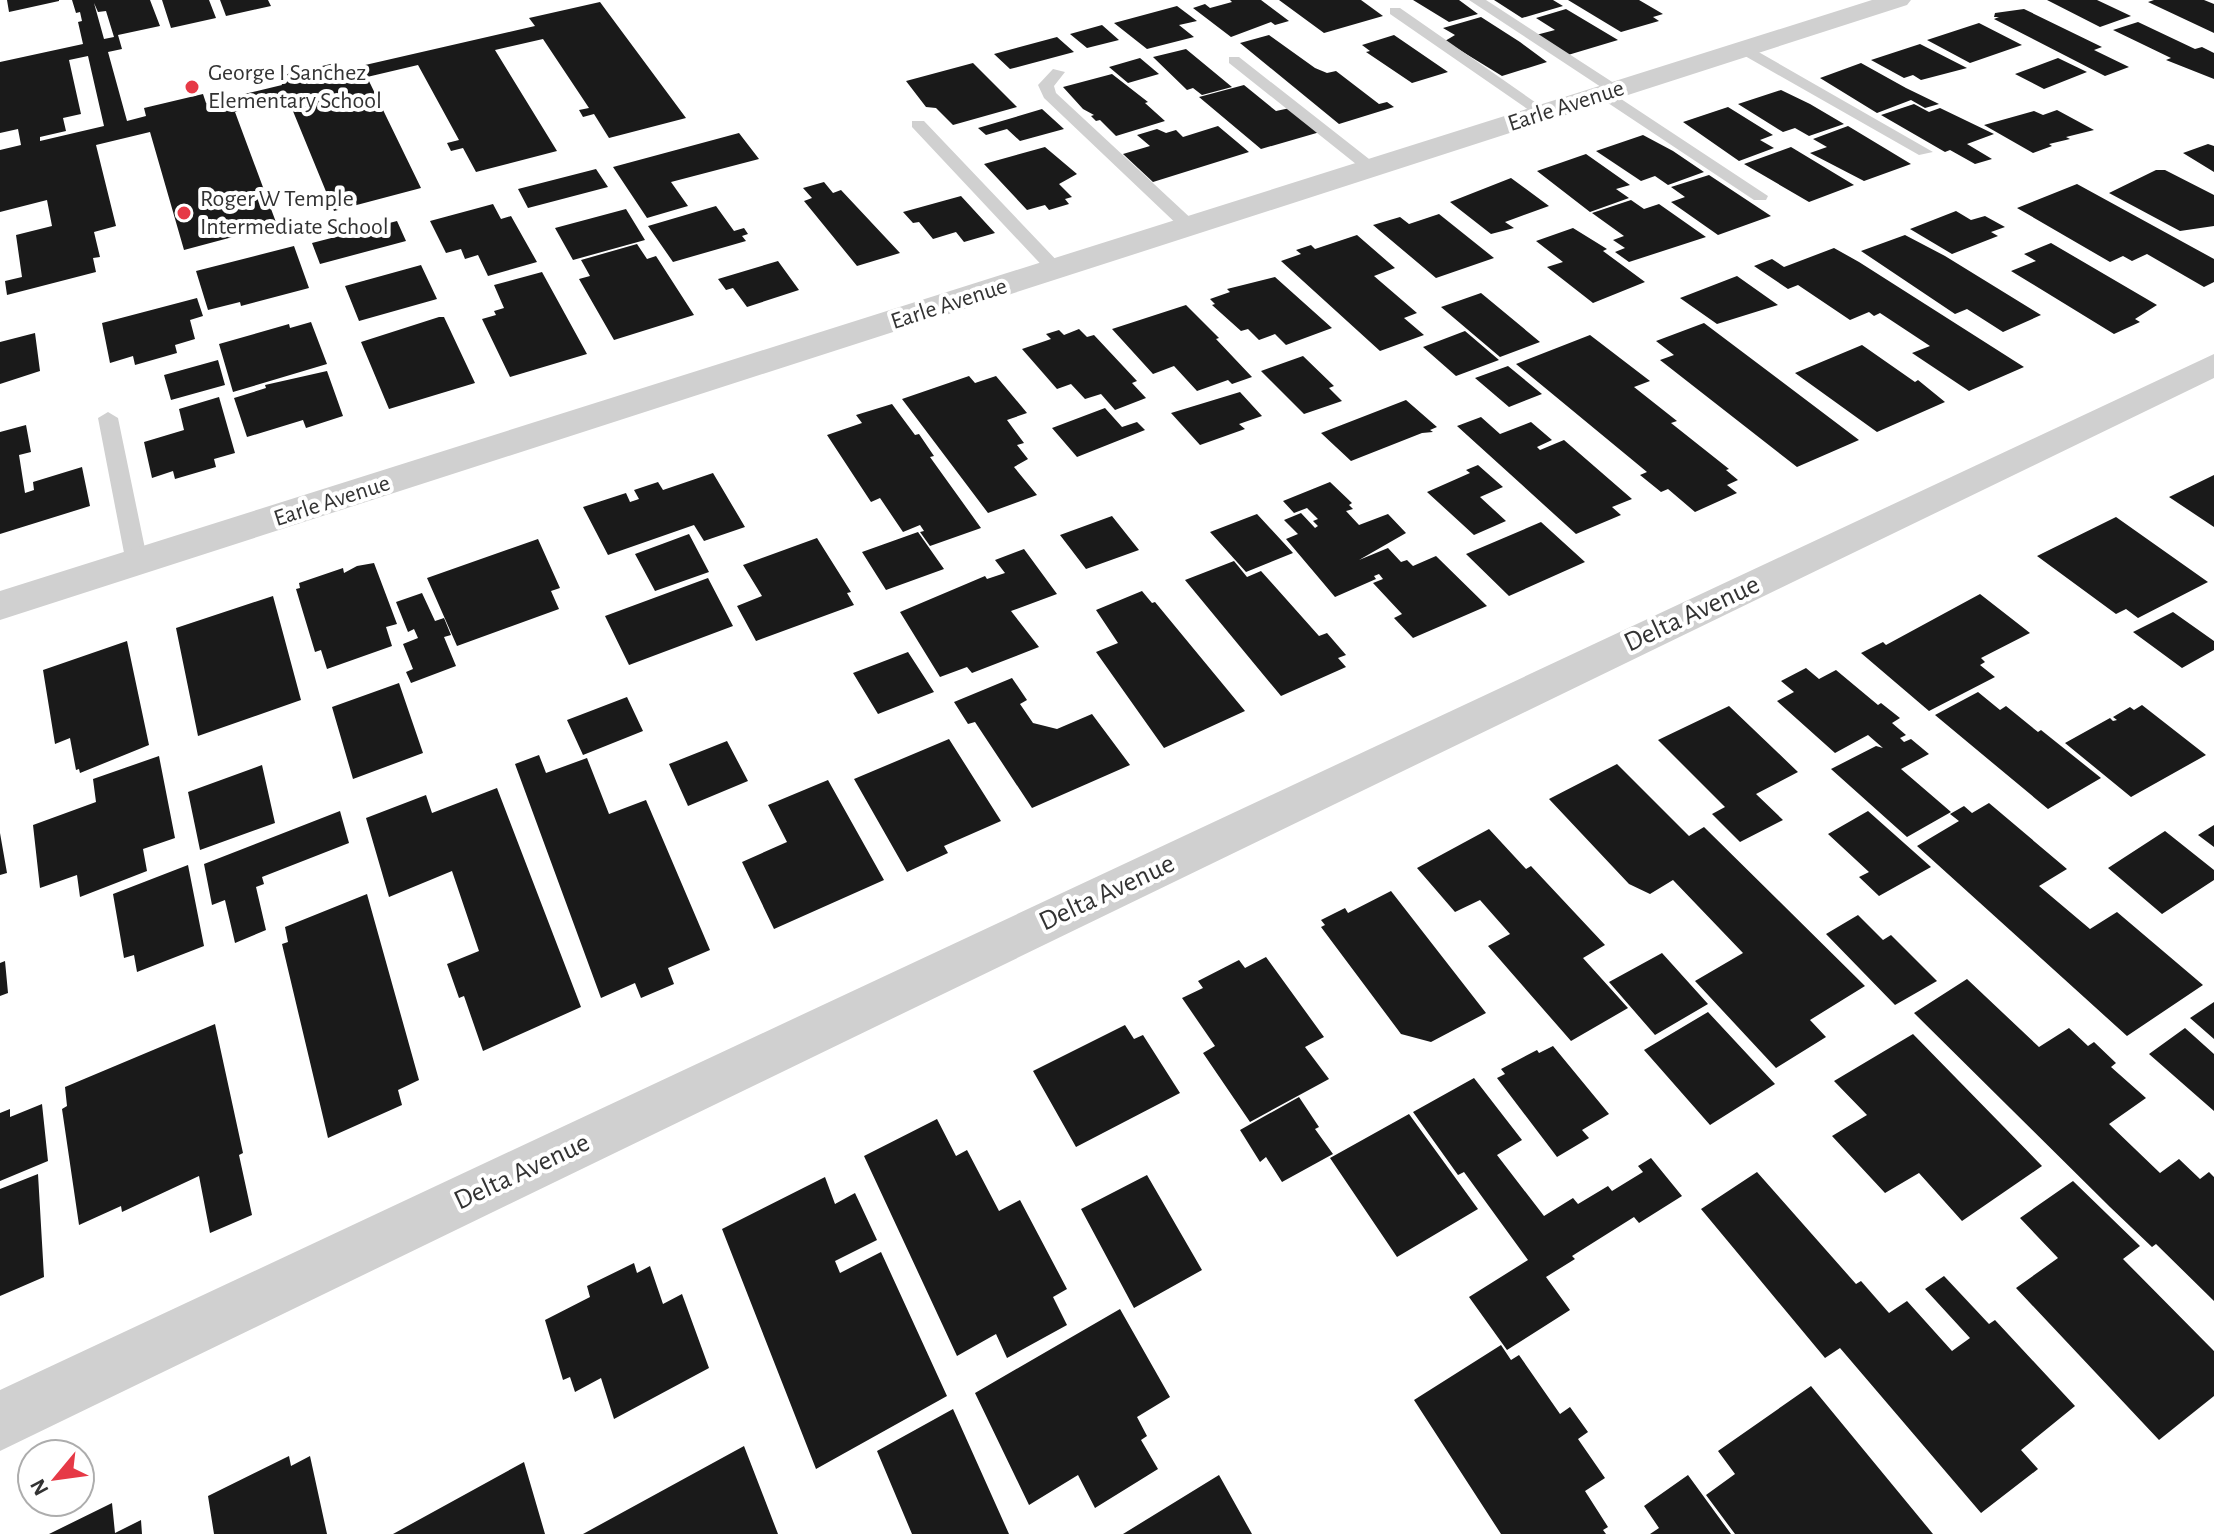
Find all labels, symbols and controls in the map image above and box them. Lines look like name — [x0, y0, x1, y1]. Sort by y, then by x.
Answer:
place label: George I Sanchez Elementary School — [208, 61, 382, 113]
street label: Earle Avenue — [1505, 76, 1627, 136]
marker: George I Sanchez Elementary School — [183, 78, 201, 96]
place label: Roger W Temple Intermediate School — [200, 187, 389, 239]
marker: Roger W Temple Intermediate School — [175, 204, 193, 222]
street label: Earle Avenue — [888, 274, 1010, 334]
street label: Earle Avenue — [271, 471, 393, 531]
street label: Delta Avenue — [1620, 570, 1764, 658]
street label: Delta Avenue — [1035, 849, 1179, 937]
street label: Delta Avenue — [450, 1128, 594, 1216]
north arrow — [16, 1438, 96, 1518]
text: N — [26, 1475, 53, 1499]

